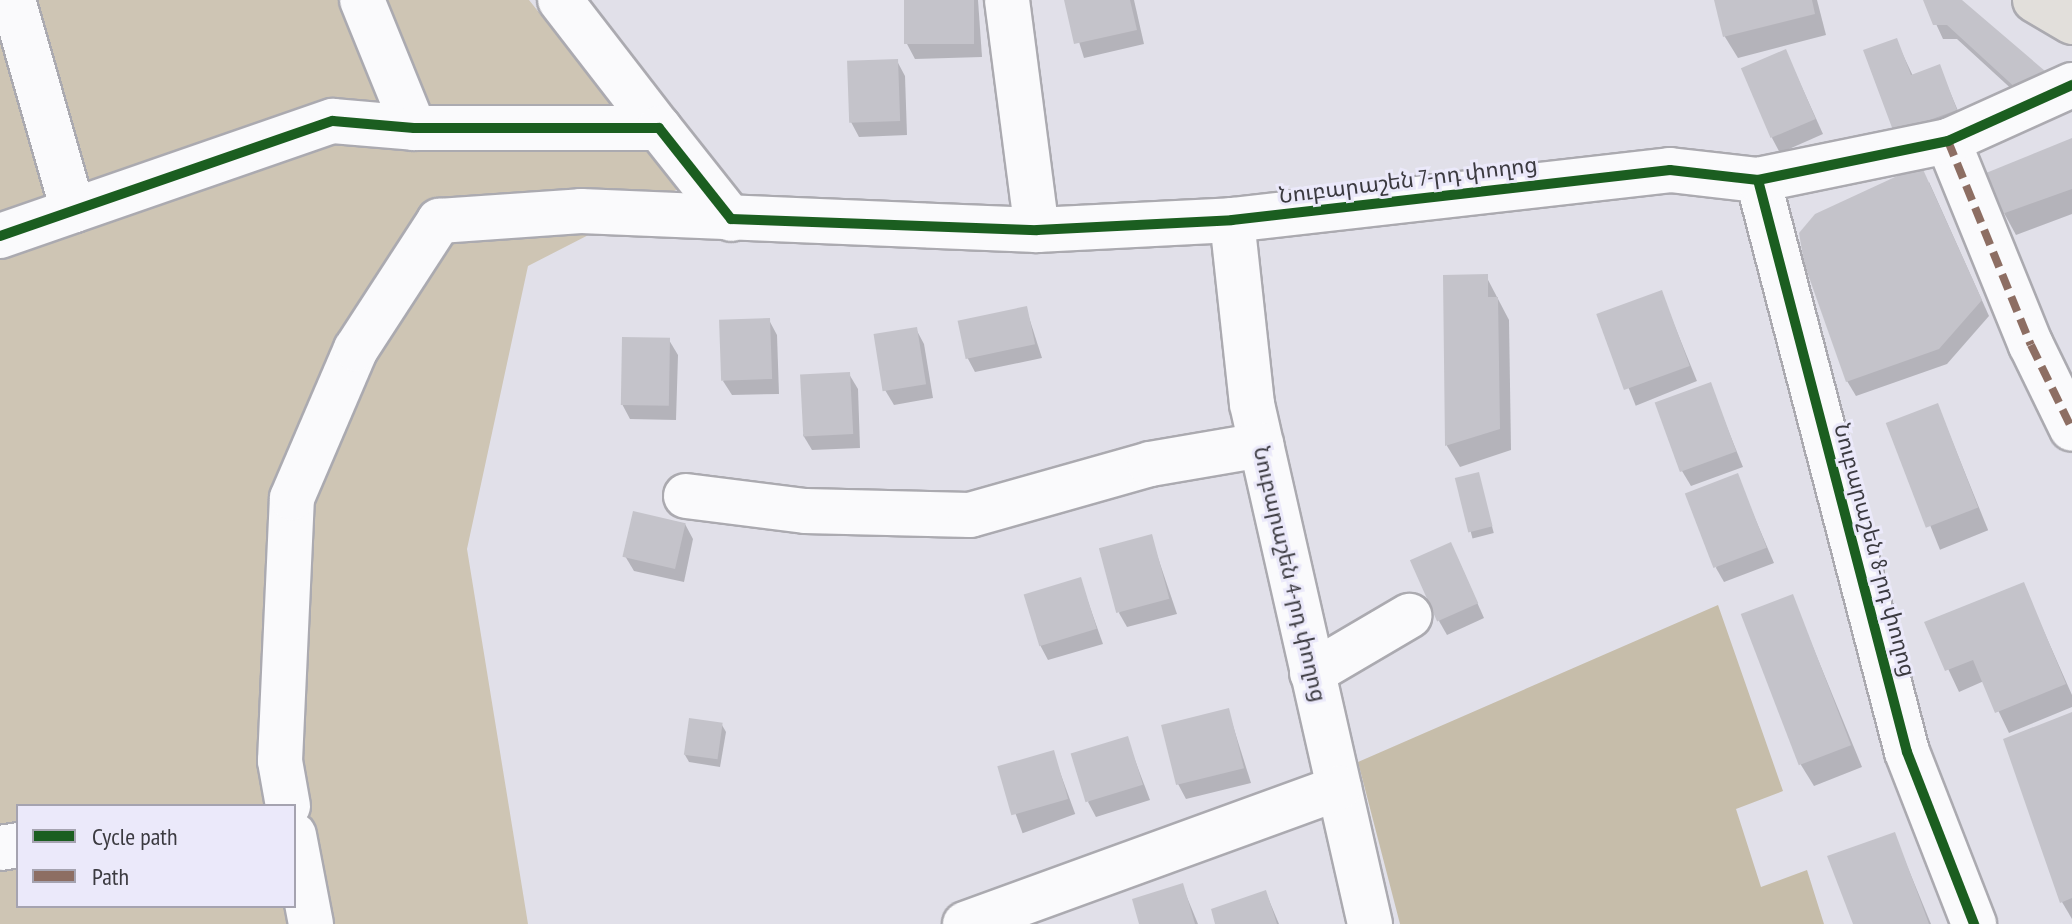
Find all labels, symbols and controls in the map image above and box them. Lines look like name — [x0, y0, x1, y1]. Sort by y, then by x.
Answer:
street label: Նուբարաշեն 7-րդ փողոց — [1277, 151, 1539, 209]
street label: Նուբարաշեն 8-րդ փողոց — [1828, 420, 1922, 680]
street label: Նուբարաշեն 4-րդ փողոց — [1248, 444, 1332, 704]
legend — [16, 804, 296, 908]
text: Cycle path — [92, 821, 178, 852]
text: Path — [92, 861, 129, 892]

